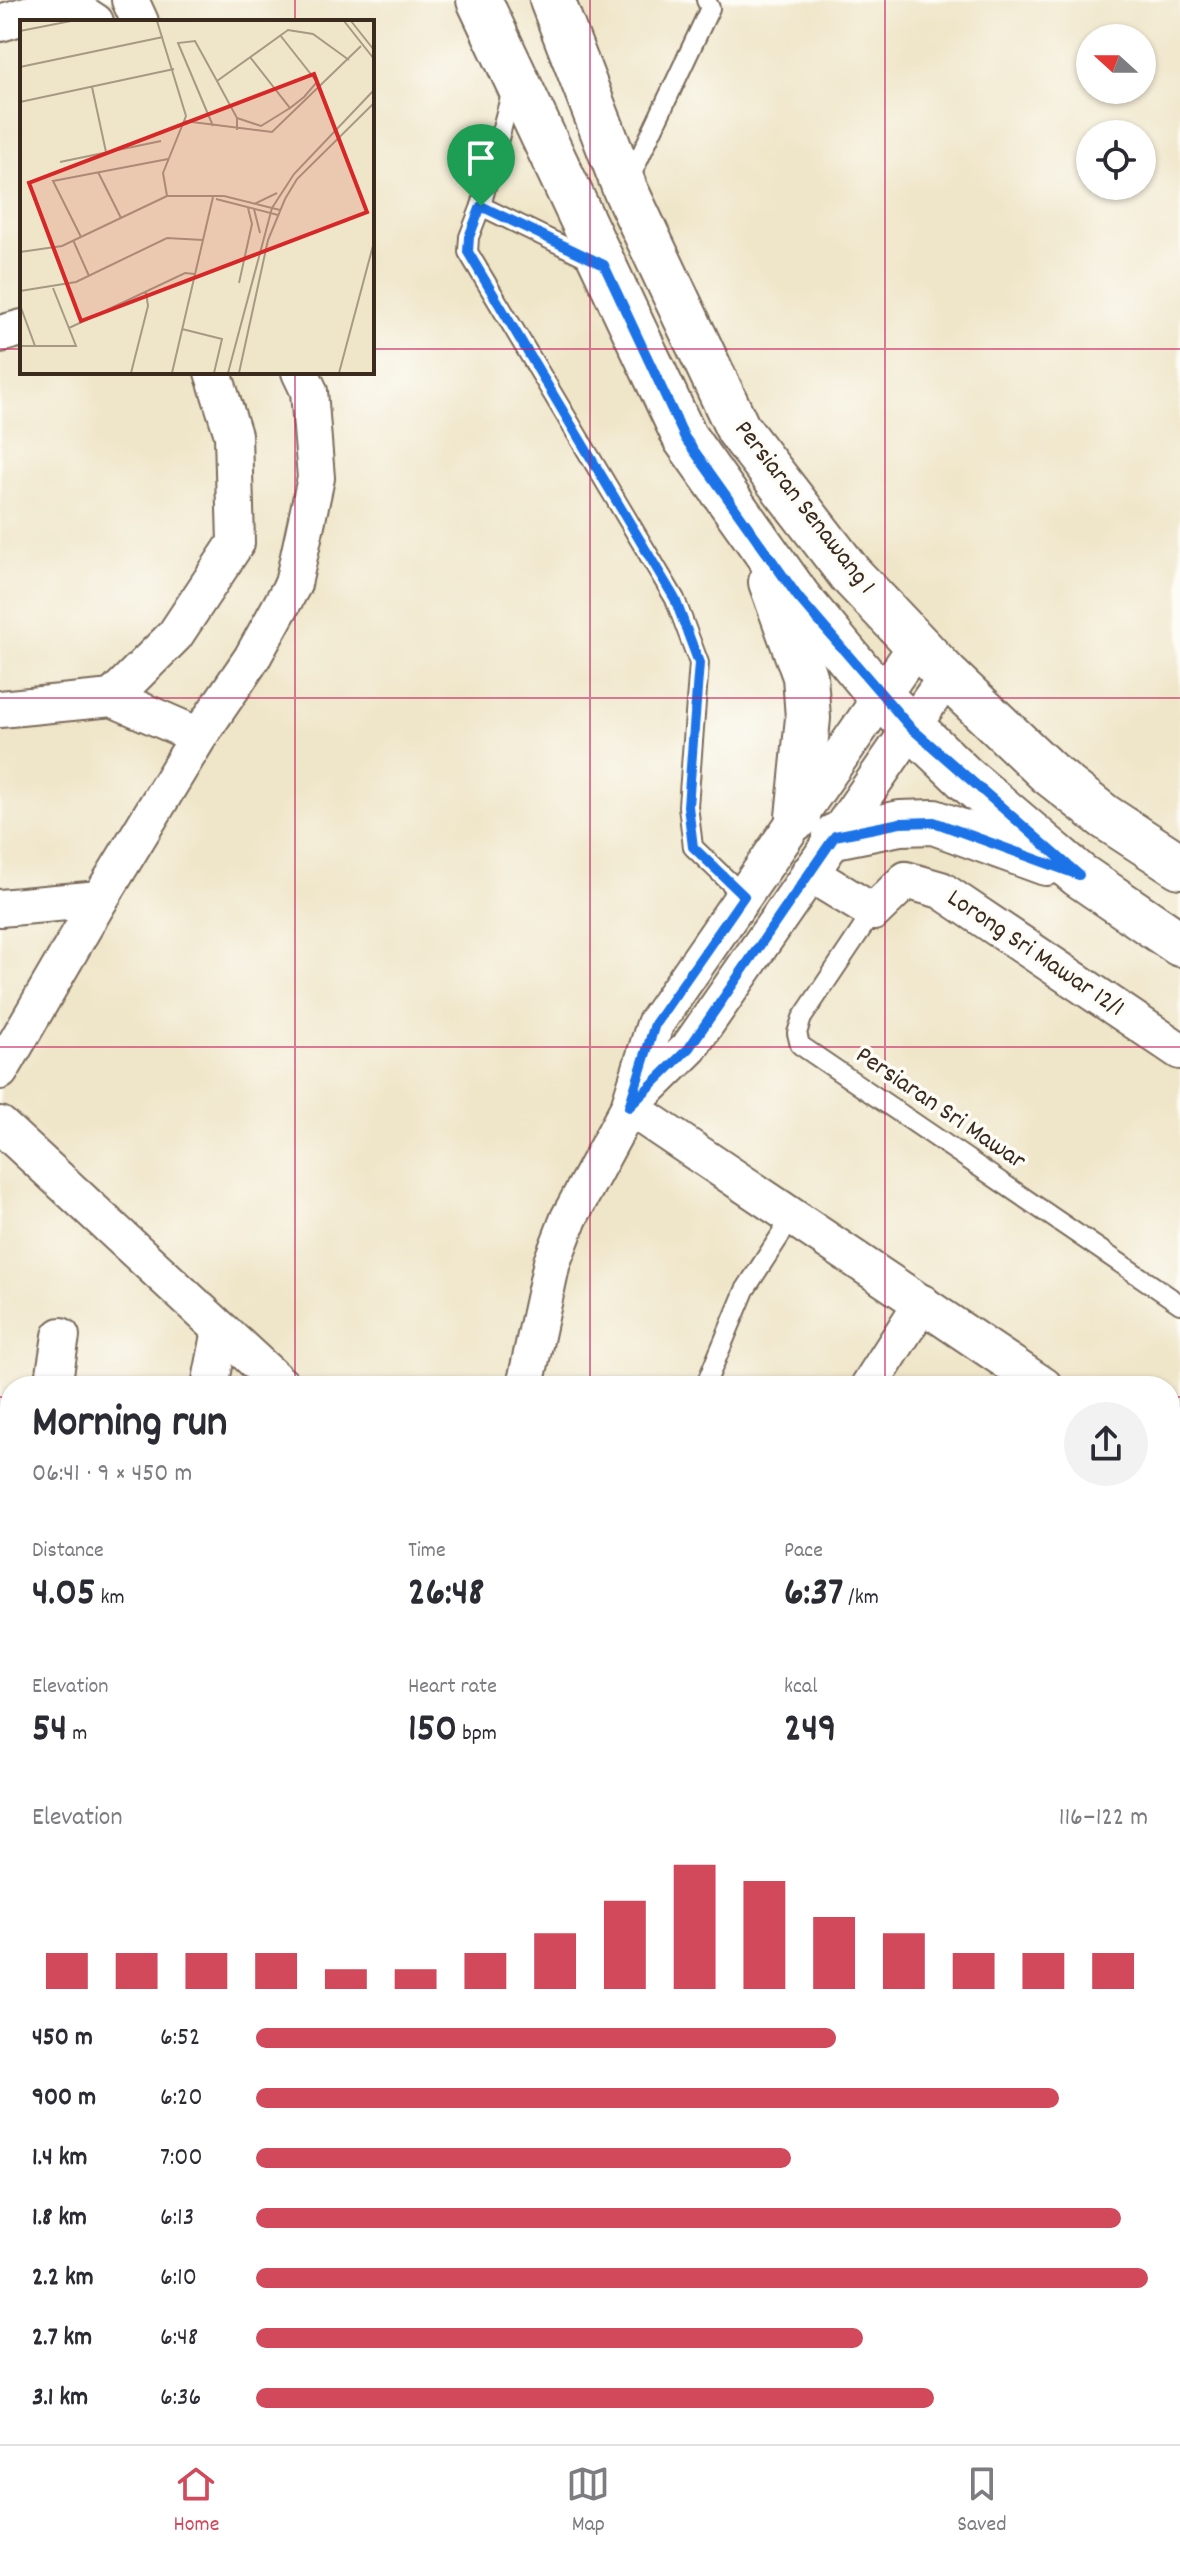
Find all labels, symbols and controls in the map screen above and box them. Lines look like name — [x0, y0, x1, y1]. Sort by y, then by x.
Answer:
inset map — [20, 20, 374, 374]
north arrow — [1076, 24, 1156, 104]
map controls — [1076, 24, 1156, 200]
button: locate — [1076, 120, 1156, 200]
pin — [447, 124, 515, 206]
icon: arrive — [459, 136, 503, 180]
street label: Persiaran Senawang 1 — [724, 413, 884, 603]
street label: Lorong Sri Mawar 12/1 — [939, 881, 1131, 1027]
street label: Persiaran Sri Mawar — [847, 1038, 1033, 1180]
text: Morning run — [32, 1394, 227, 1457]
button: share — [1064, 1402, 1148, 1486]
text: 06:41 · 9 × 450 m — [32, 1456, 192, 1493]
text: Distance — [32, 1536, 104, 1567]
text: Time — [408, 1536, 446, 1567]
text: Pace — [784, 1536, 823, 1567]
text: 4.05 — [32, 1567, 96, 1624]
text: 26:48 — [408, 1567, 484, 1624]
text: 6:37 — [784, 1567, 843, 1624]
text: km — [96, 1583, 125, 1614]
text: /km — [843, 1583, 879, 1614]
text: Elevation — [32, 1672, 109, 1703]
text: Heart rate — [408, 1672, 497, 1703]
text: kcal — [784, 1672, 817, 1703]
text: 54 — [32, 1703, 67, 1760]
text: 150 — [408, 1703, 457, 1760]
text: 249 — [784, 1703, 836, 1760]
text: m — [67, 1719, 87, 1750]
text: bpm — [457, 1719, 497, 1750]
text: Elevation — [32, 1800, 122, 1837]
text: 116–122 m — [1059, 1800, 1148, 1837]
text: 450 m — [32, 2020, 93, 2057]
text: 6:52 — [160, 2020, 200, 2057]
text: 900 m — [32, 2080, 96, 2117]
text: 6:20 — [160, 2080, 203, 2117]
text: 1.4 km — [32, 2140, 87, 2177]
text: 7:00 — [160, 2140, 203, 2177]
text: 1.8 km — [32, 2200, 87, 2237]
text: 6:13 — [160, 2200, 194, 2237]
text: 2.2 km — [32, 2260, 94, 2297]
text: 6:10 — [160, 2260, 197, 2297]
text: 2.7 km — [32, 2320, 92, 2357]
text: 6:48 — [160, 2320, 198, 2357]
text: 3.1 km — [32, 2380, 88, 2417]
text: 6:36 — [160, 2380, 201, 2417]
tab: Home — [173, 2462, 219, 2541]
tab: Map — [566, 2462, 610, 2541]
tab: Saved — [957, 2462, 1006, 2541]

